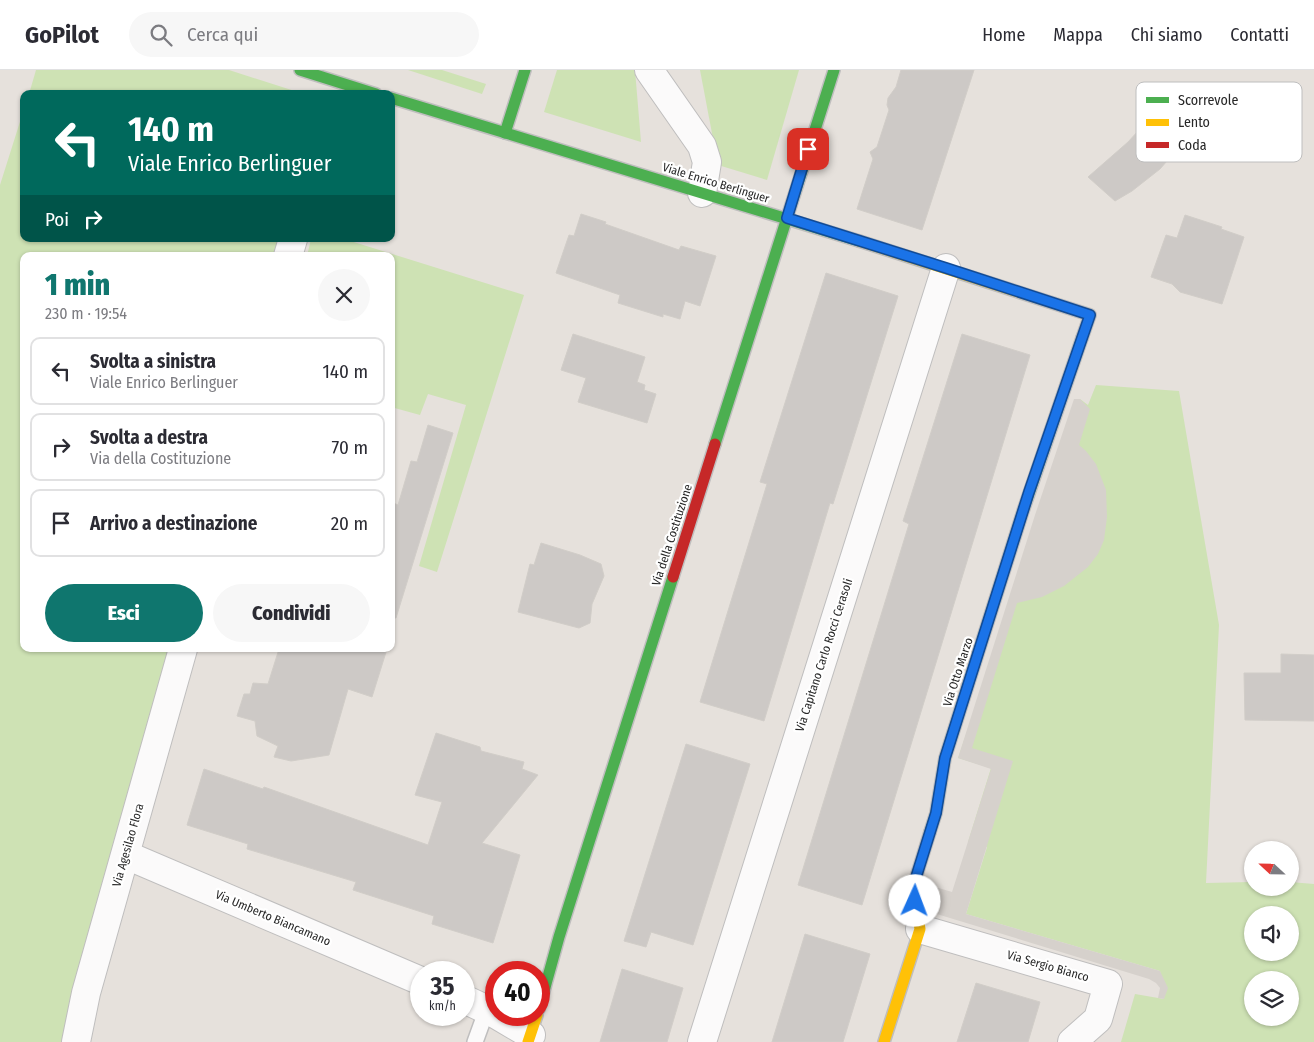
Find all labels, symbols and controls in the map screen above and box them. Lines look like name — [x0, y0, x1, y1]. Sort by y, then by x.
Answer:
search box — [129, 12, 479, 57]
text: GoPilot — [25, 21, 99, 49]
icon: search — [147, 21, 175, 49]
text: Cerca qui — [187, 23, 258, 46]
text: Home — [982, 24, 1025, 46]
text: Mappa — [1053, 24, 1103, 46]
text: Chi siamo — [1131, 24, 1202, 46]
text: Contatti — [1230, 24, 1289, 46]
legend — [1136, 82, 1302, 162]
text: Scorrevole — [1178, 92, 1238, 109]
text: 140 m — [128, 108, 214, 150]
icon: left — [45, 110, 110, 175]
text: Lento — [1178, 114, 1210, 131]
pin — [787, 128, 829, 170]
icon: arrive — [794, 135, 822, 163]
text: Coda — [1178, 137, 1207, 154]
text: Viale Enrico Berlinguer — [128, 150, 331, 177]
street label: Viale Enrico Berlinguer — [661, 160, 772, 206]
icon: right — [79, 205, 107, 233]
text: Poi — [45, 208, 69, 231]
text: 1 min — [45, 267, 110, 303]
button: close — [318, 269, 370, 321]
text: 230 m · 19:54 — [45, 304, 127, 323]
text: Svolta a sinistra — [90, 350, 216, 373]
icon: left — [47, 357, 75, 385]
text: 140 m — [322, 360, 368, 383]
text: Viale Enrico Berlinguer — [90, 373, 238, 392]
text: Svolta a destra — [90, 426, 208, 449]
icon: right — [47, 433, 75, 461]
text: 70 m — [332, 436, 368, 459]
text: Via della Costituzione — [90, 449, 231, 468]
street label: Via della Costituzione — [649, 482, 695, 588]
icon: arrive — [47, 509, 75, 537]
text: Arrivo a destinazione — [90, 512, 257, 535]
text: 20 m — [331, 512, 368, 535]
street label: Via Capitano Carlo Rocci Cerasoli — [793, 577, 855, 733]
button: Esci — [45, 584, 203, 642]
button: Condividi — [213, 584, 370, 642]
street label: Via Otto Marzo — [940, 636, 976, 708]
street label: Via Agesilao Flora — [109, 802, 147, 888]
north arrow — [1244, 841, 1299, 896]
map controls — [1244, 841, 1299, 1026]
position arrow — [888, 874, 940, 926]
street label: Via Umberto Biancamano — [213, 887, 333, 949]
button: sound — [1244, 906, 1299, 961]
street label: Via Sergio Bianco — [1005, 948, 1091, 984]
speed limit sign: 40 — [485, 961, 550, 1026]
button: layers — [1244, 971, 1299, 1026]
text: 35 — [430, 972, 455, 1002]
text: km/h — [429, 999, 456, 1013]

